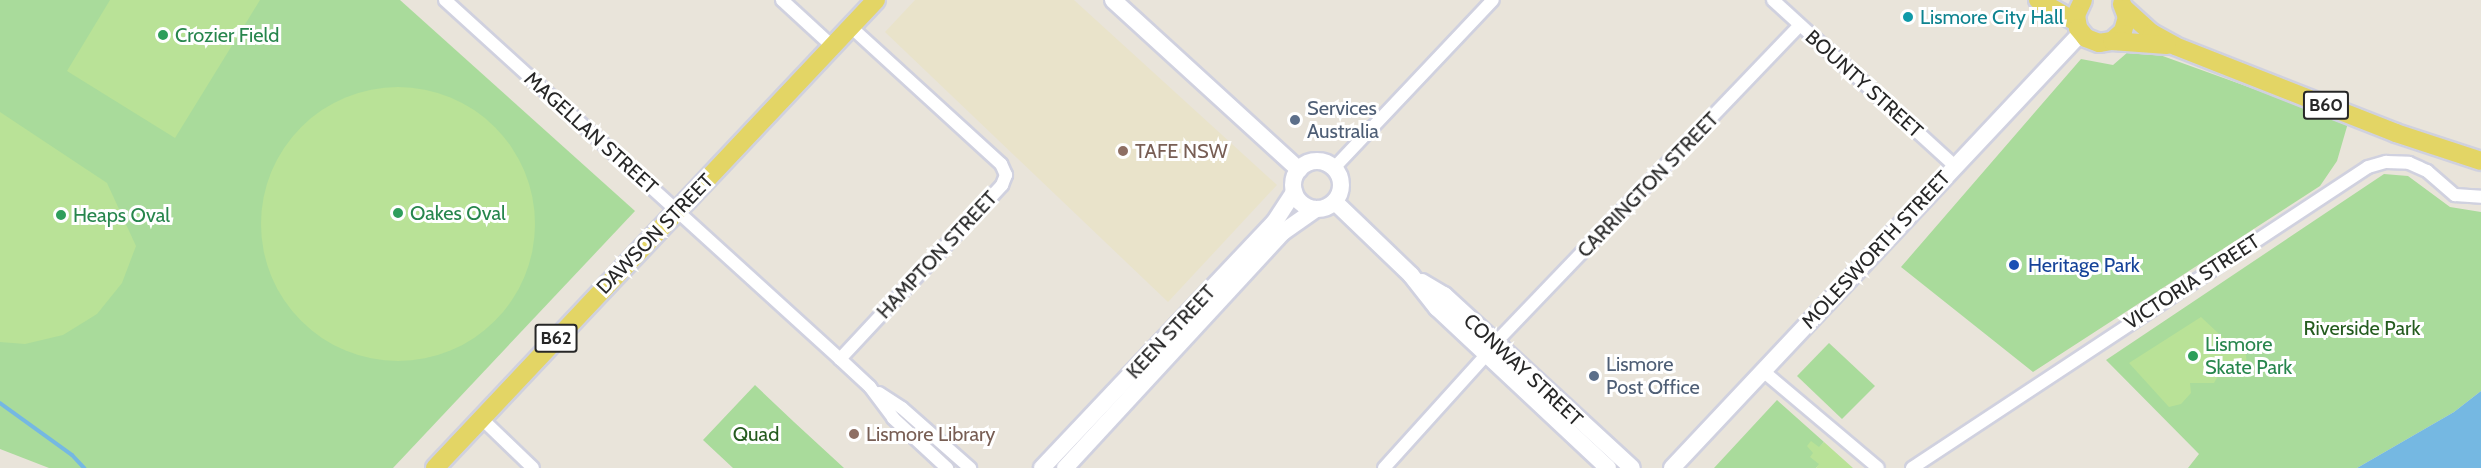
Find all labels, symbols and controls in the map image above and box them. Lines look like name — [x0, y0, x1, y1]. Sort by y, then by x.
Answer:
place label: Lismore City Hall — [1920, 5, 2063, 29]
marker: Lismore City Hall — [1901, 10, 1915, 24]
place label: Crozier Field — [175, 23, 279, 47]
street label: BOUNTY STREET — [1800, 25, 1928, 143]
marker: Crozier Field — [156, 28, 170, 42]
street label: MAGELLAN STREET — [519, 67, 663, 199]
road number: B60 — [2302, 90, 2350, 120]
place label: Services Australia — [1307, 96, 1379, 143]
street label: CARRINGTON STREET — [1572, 107, 1724, 263]
marker: Services Australia — [1288, 113, 1302, 127]
place label: TAFE NSW — [1135, 139, 1228, 163]
marker: TAFE NSW — [1116, 144, 1130, 158]
street label: MOLESWORTH STREET — [1797, 166, 1955, 334]
street label: DAWSON STREET — [592, 169, 718, 299]
street label: HAMPTON STREET — [872, 186, 1002, 324]
place label: Oakes Oval — [410, 201, 506, 225]
place label: Heaps Oval — [73, 203, 170, 227]
marker: Oakes Oval — [391, 206, 405, 220]
marker: Heaps Oval — [54, 208, 68, 222]
street label: VICTORIA STREET — [2120, 229, 2264, 335]
place label: Heritage Park — [2028, 253, 2140, 277]
marker: Heritage Park — [2005, 256, 2023, 274]
street label: KEEN STREET — [1122, 280, 1220, 384]
street label: CONWAY STREET — [1459, 309, 1587, 431]
park label: Riverside Park — [2304, 316, 2420, 340]
road number: B62 — [534, 323, 578, 353]
place label: Lismore Skate Park — [2205, 332, 2292, 379]
marker: Lismore Skate Park — [2186, 349, 2200, 363]
place label: Lismore Post Office — [1606, 352, 1700, 399]
marker: Lismore Post Office — [1587, 369, 1601, 383]
park label: Quad — [733, 422, 779, 446]
place label: Lismore Library — [866, 422, 995, 446]
marker: Lismore Library — [847, 427, 861, 441]

